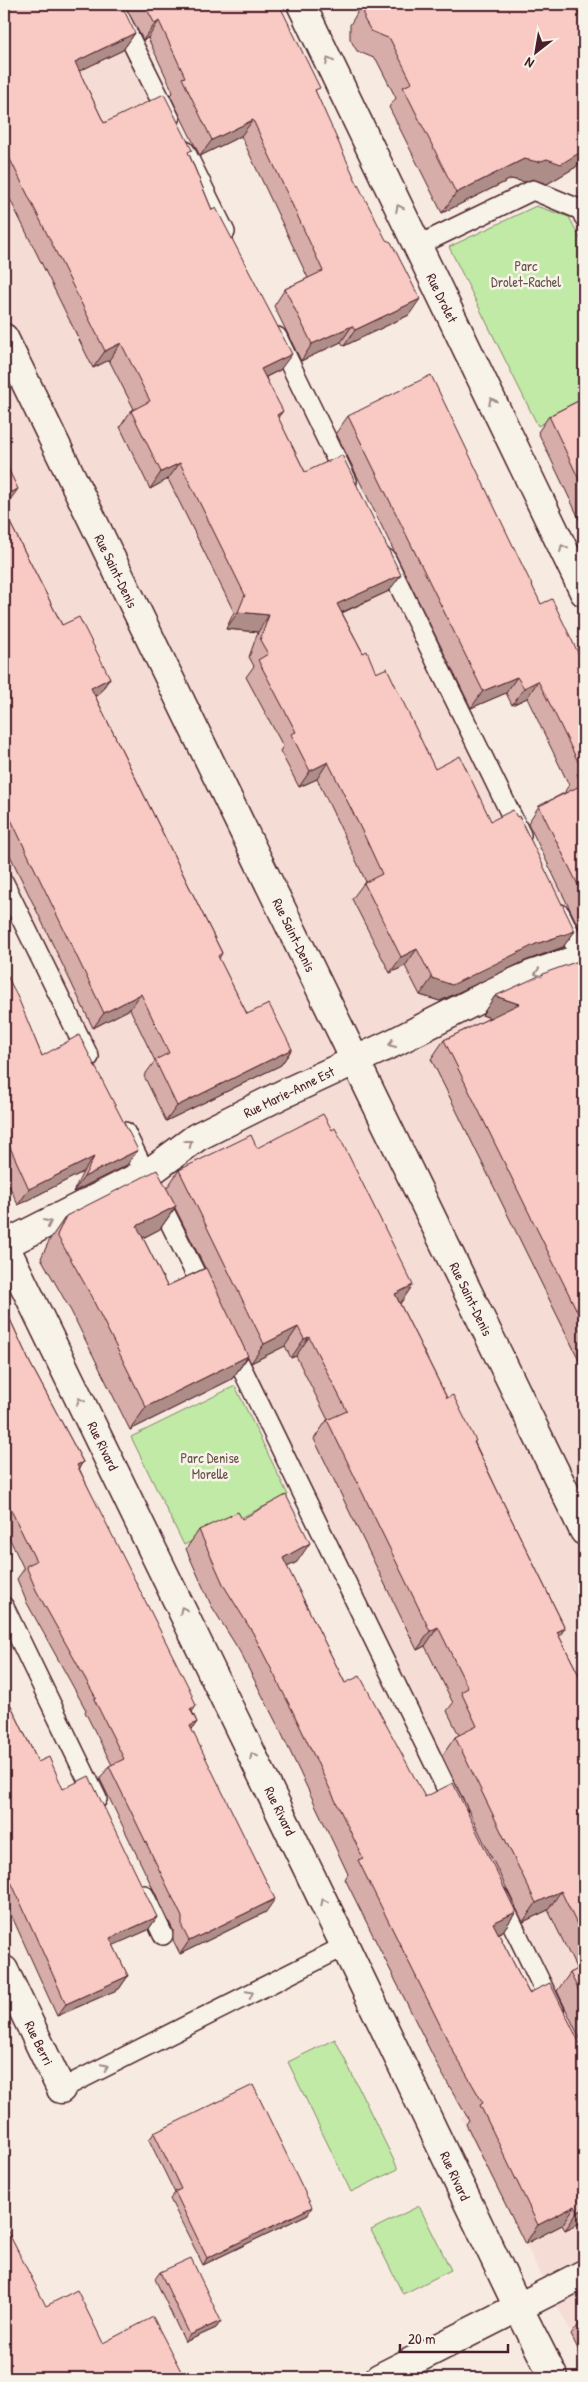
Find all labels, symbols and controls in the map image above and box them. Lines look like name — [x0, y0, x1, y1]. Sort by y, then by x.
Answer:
north arrow — [510, 28, 560, 78]
text: N — [520, 53, 537, 74]
one-way arrow — [324, 57, 335, 66]
one-way arrow — [395, 204, 405, 213]
park label: Parc Drolet-Rachel — [491, 256, 561, 291]
street label: Rue Drolet — [422, 270, 463, 326]
one-way arrow — [489, 398, 499, 407]
street label: Rue Saint-Denis — [90, 531, 142, 611]
one-way arrow — [559, 544, 569, 553]
street label: Rue Saint-Denis — [268, 895, 320, 975]
one-way arrow — [535, 967, 543, 977]
one-way arrow — [388, 1037, 397, 1048]
street label: Rue Marie-Anne Est — [240, 1061, 338, 1122]
one-way arrow — [183, 1141, 192, 1149]
one-way arrow — [43, 1219, 52, 1229]
street label: Rue Saint-Denis — [445, 1259, 497, 1339]
one-way arrow — [76, 1397, 87, 1406]
street label: Rue Rivard — [83, 1418, 124, 1474]
park label: Parc Denise Morelle — [181, 1448, 240, 1483]
one-way arrow — [178, 1606, 189, 1615]
one-way arrow — [249, 1752, 260, 1761]
street label: Rue Rivard — [260, 1783, 301, 1839]
one-way arrow — [320, 1898, 331, 1907]
one-way arrow — [245, 1990, 254, 2000]
street label: Rue Berri — [21, 2017, 58, 2068]
one-way arrow — [100, 2063, 109, 2073]
street label: Rue Rivard — [436, 2148, 475, 2204]
scale bar — [400, 2322, 508, 2354]
text: 20 m — [408, 2328, 435, 2349]

